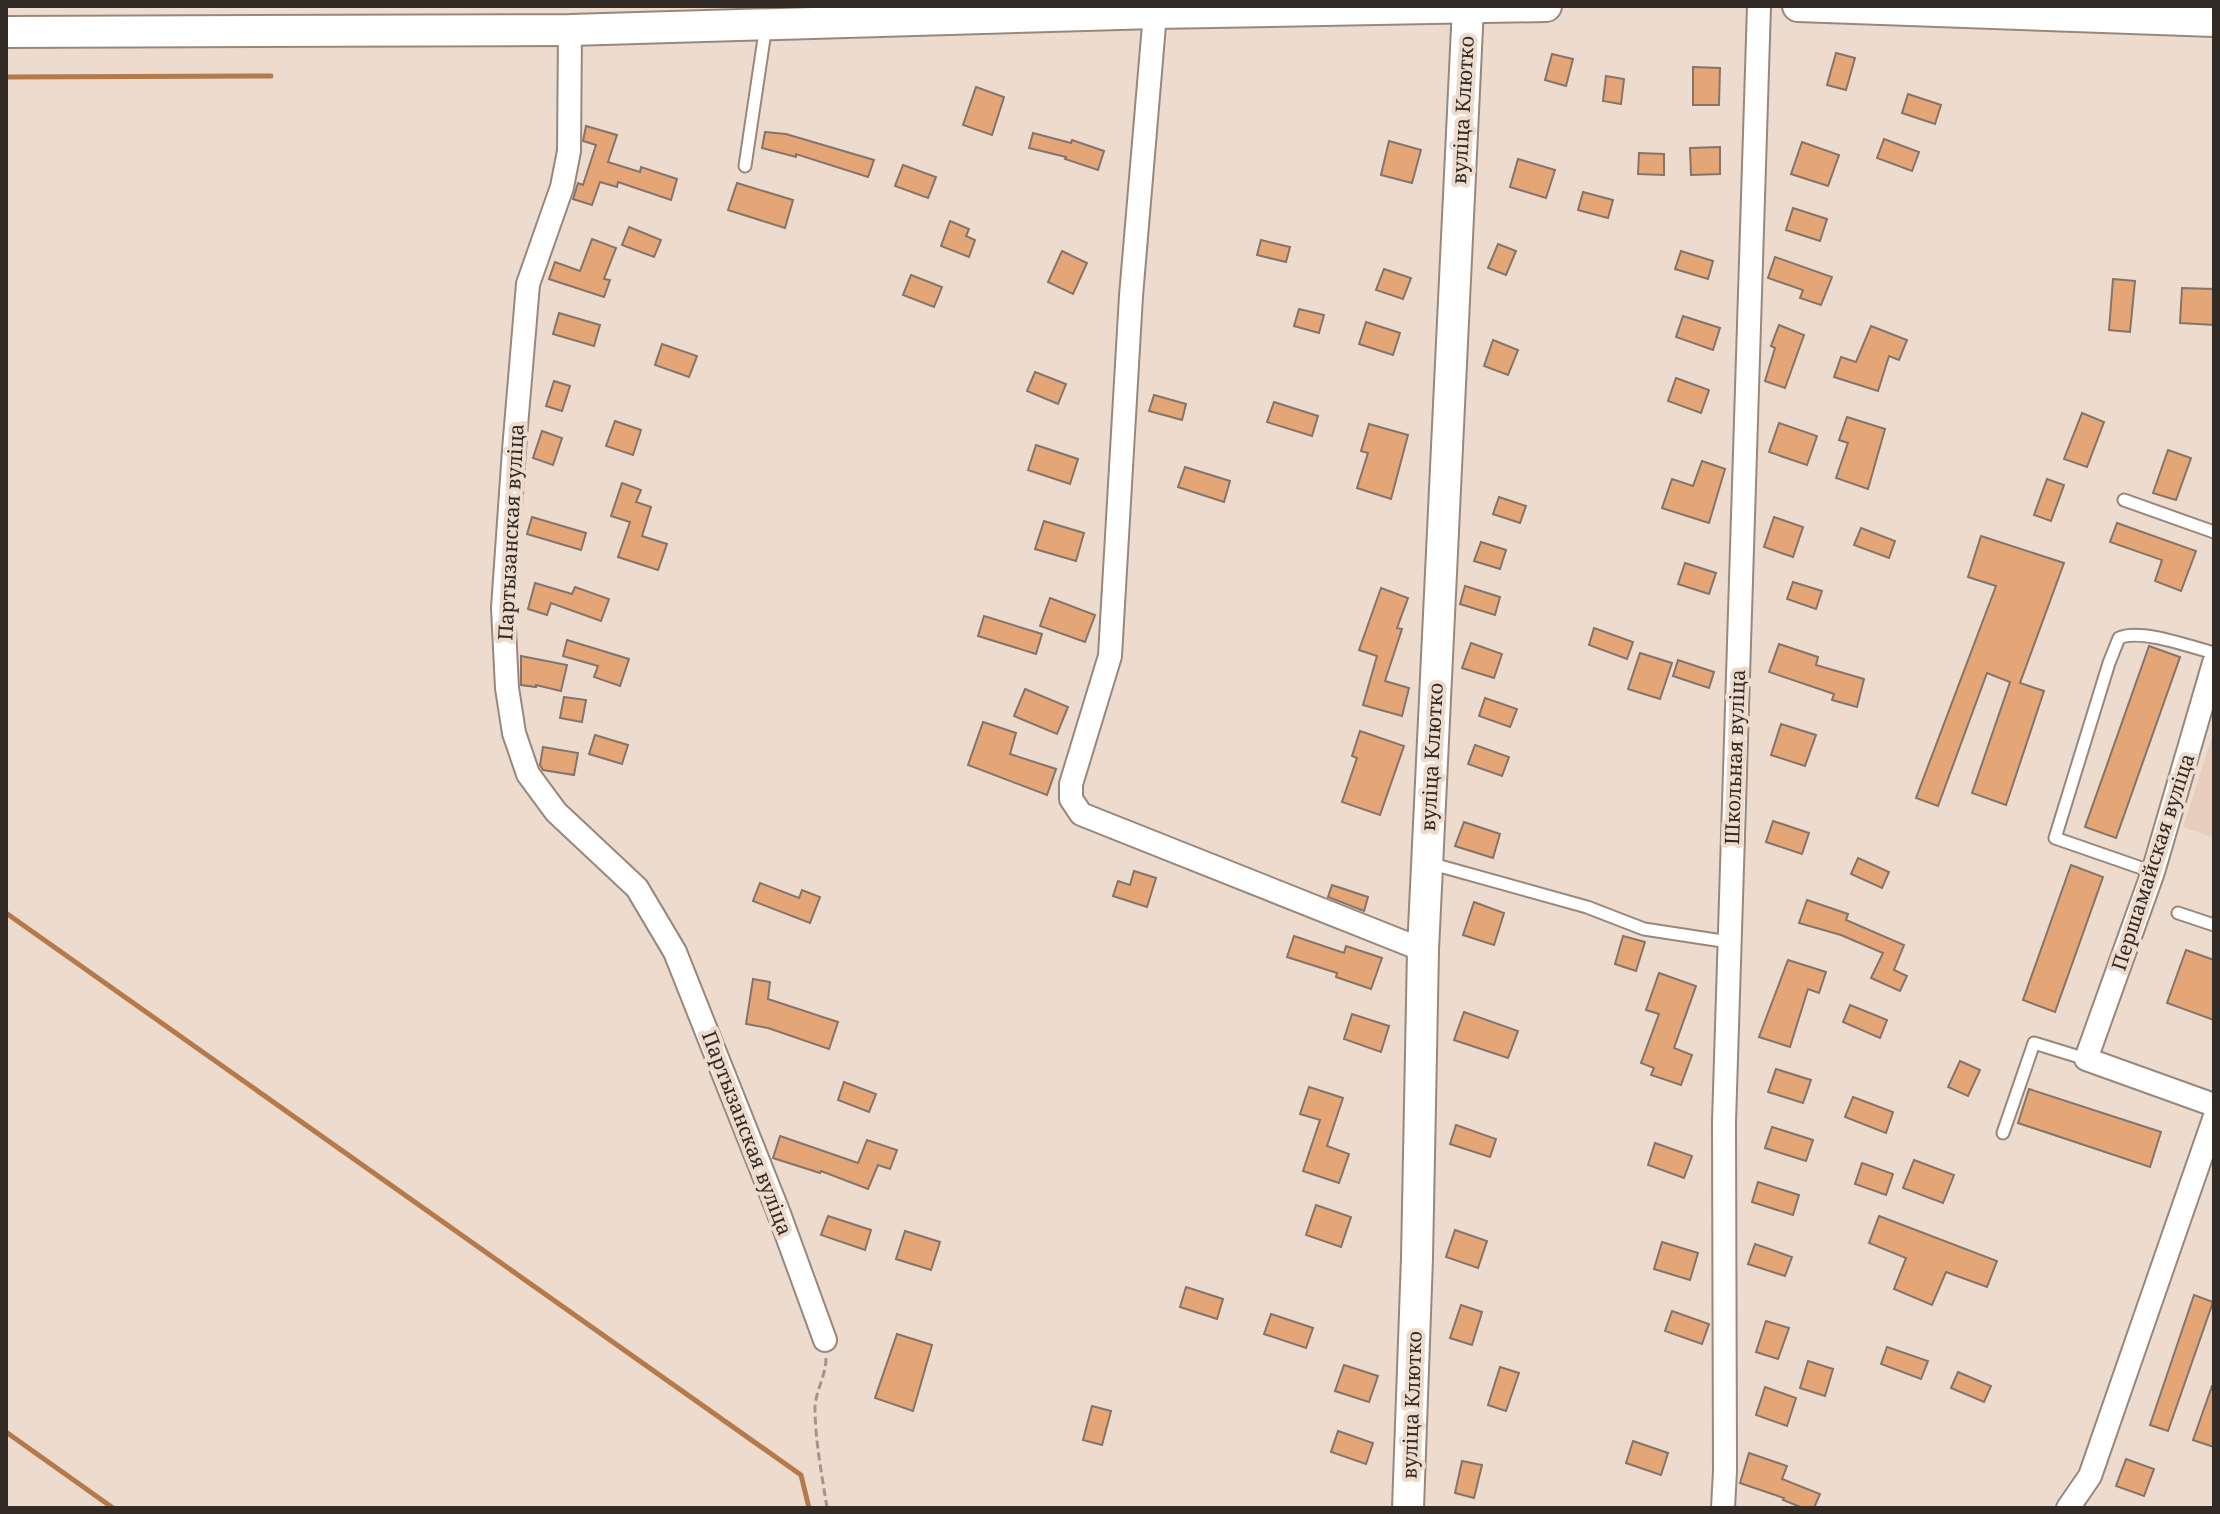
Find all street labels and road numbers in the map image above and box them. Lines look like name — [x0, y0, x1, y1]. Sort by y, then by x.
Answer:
street label: вуліца Клютко — [1445, 35, 1480, 185]
street label: Партызанская вуліца — [491, 423, 530, 641]
street label: Школьная вуліца — [1718, 669, 1751, 845]
street label: вуліца Клютко — [1414, 682, 1449, 832]
street label: Першамайская вуліца — [2105, 750, 2200, 974]
street label: Партызанская вуліца — [696, 1027, 799, 1239]
street label: вуліца Клютко — [1395, 1330, 1428, 1480]

